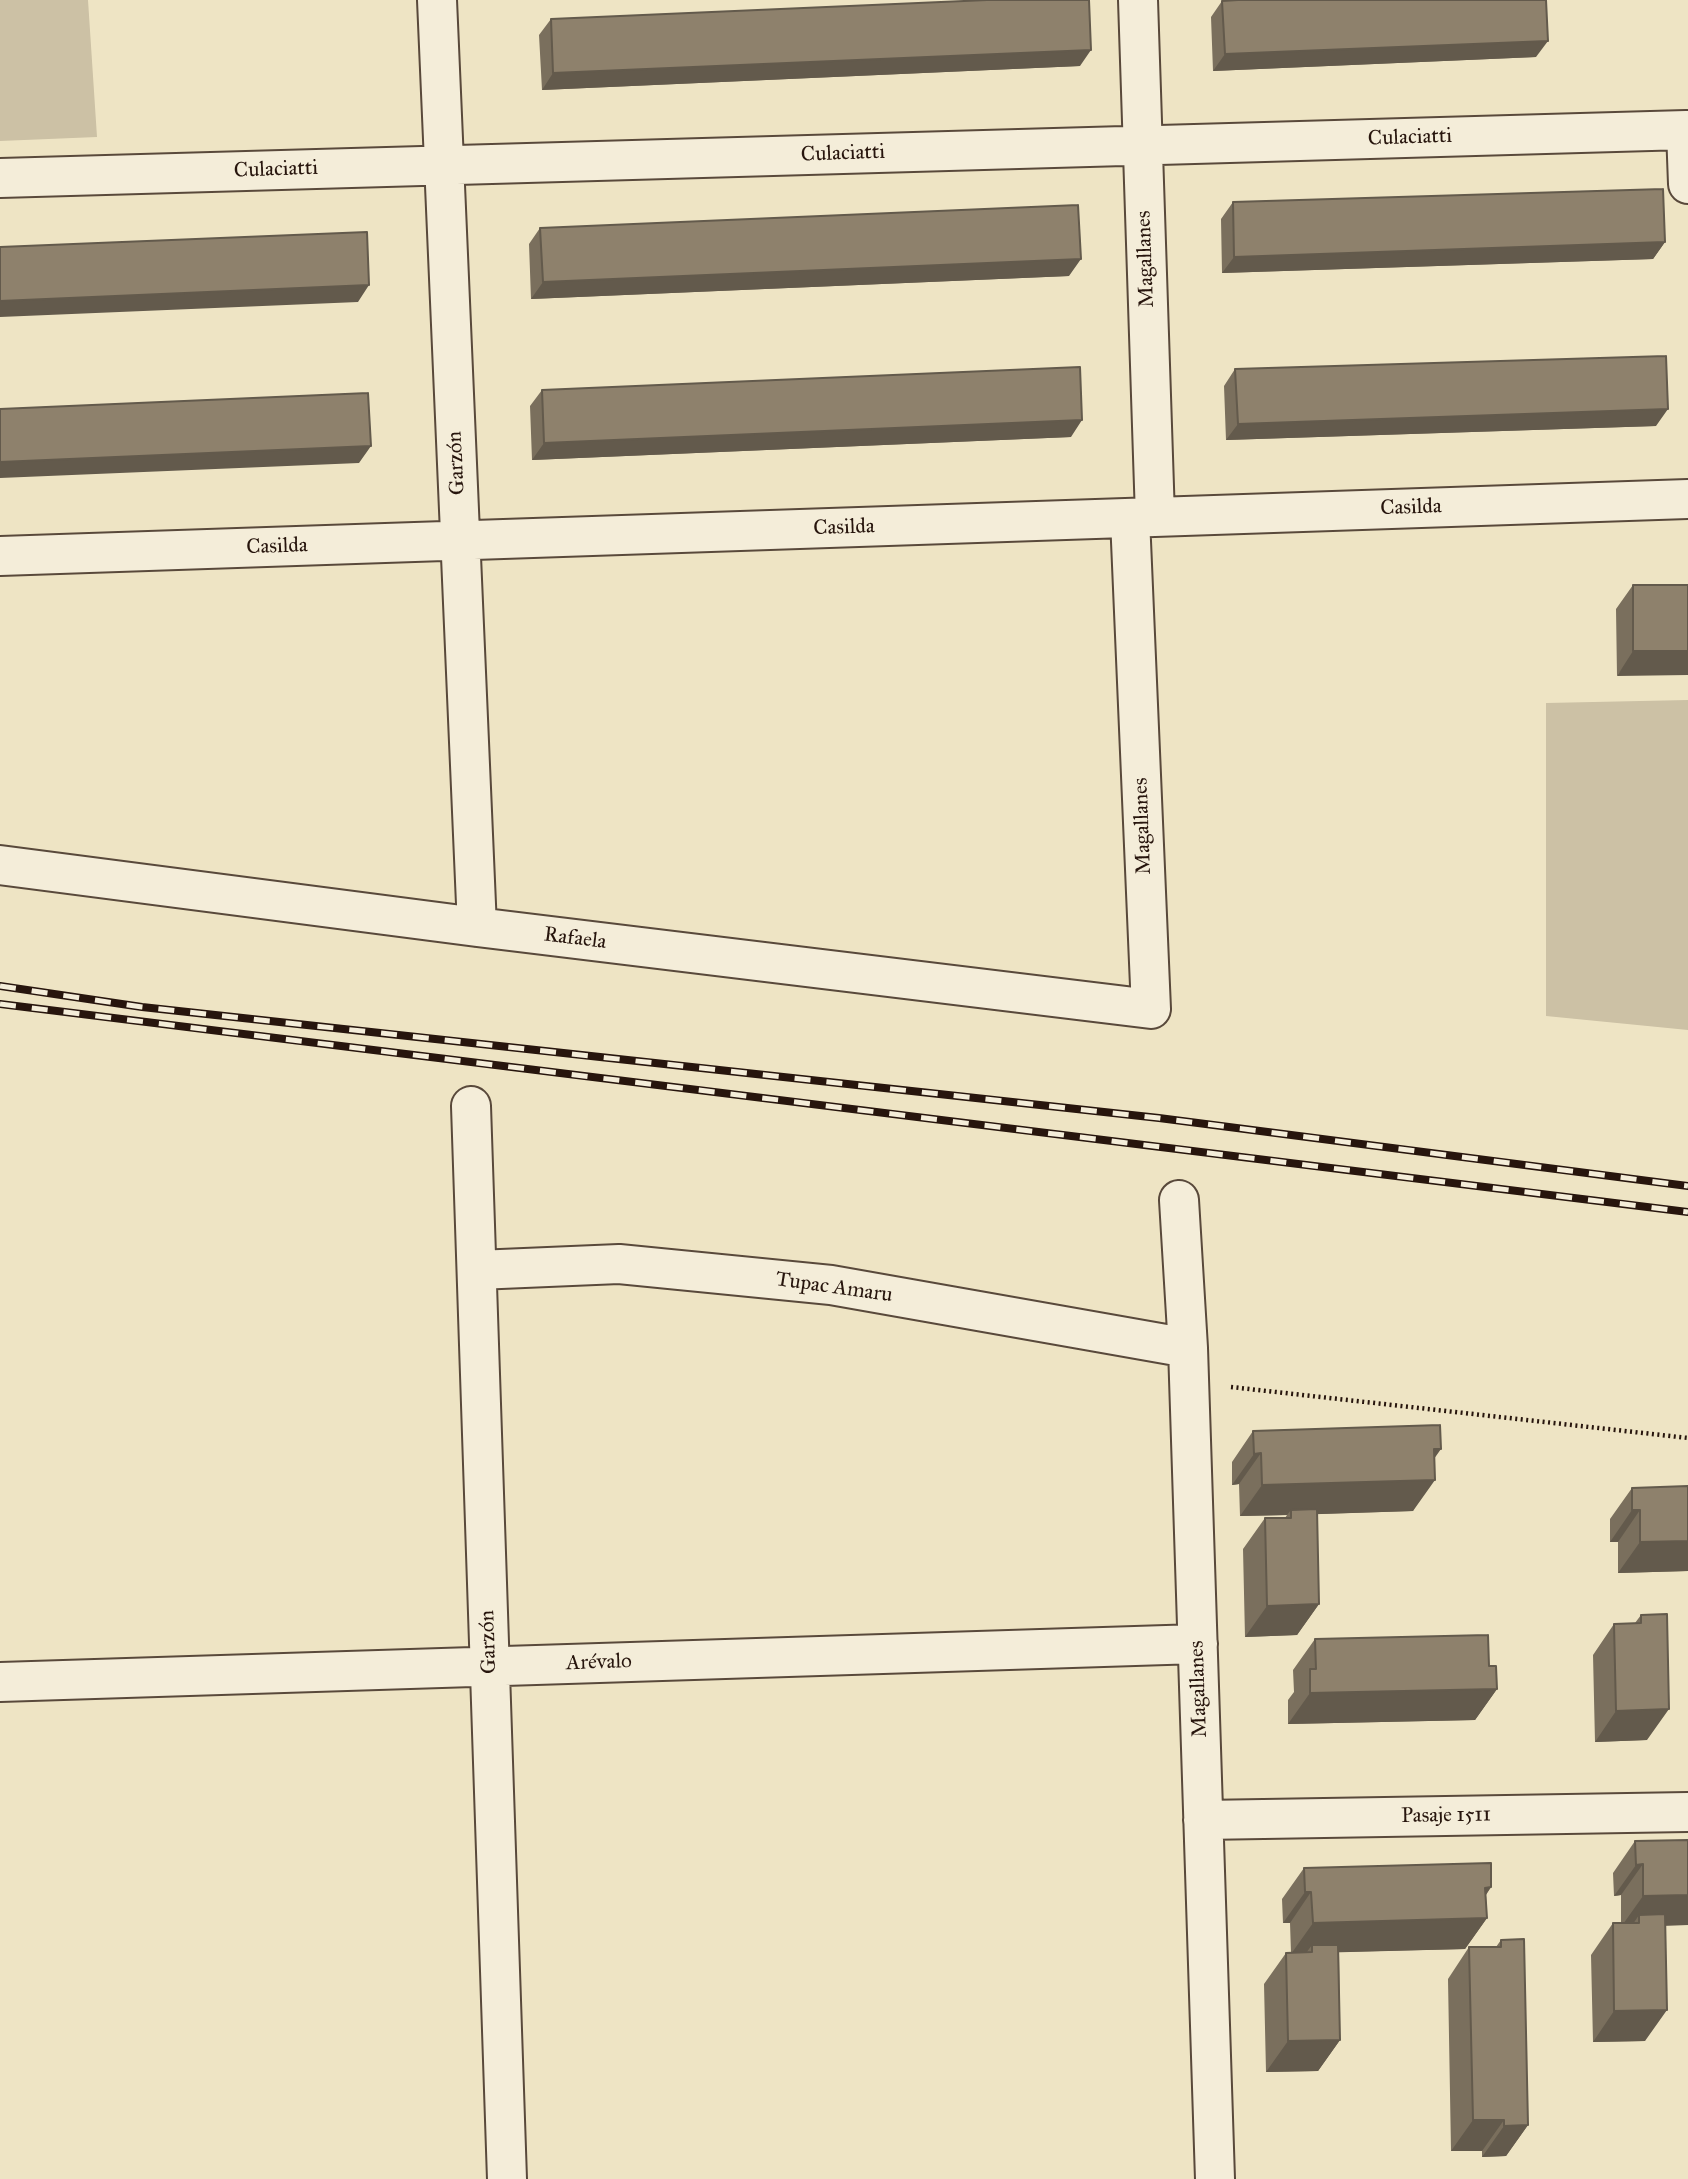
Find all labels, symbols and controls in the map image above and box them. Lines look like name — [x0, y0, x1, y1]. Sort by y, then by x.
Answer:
street label: Culaciatti — [1367, 124, 1453, 152]
street label: Culaciatti — [800, 140, 886, 168]
street label: Culaciatti — [233, 156, 319, 184]
street label: Magallanes — [1132, 210, 1160, 308]
street label: Garzón — [443, 430, 471, 496]
street label: Casilda — [1380, 494, 1442, 522]
street label: Casilda — [813, 514, 875, 542]
street label: Casilda — [246, 533, 308, 561]
street label: Magallanes — [1129, 777, 1157, 875]
street label: Rafaela — [542, 923, 608, 955]
street label: Tupac Amaru — [774, 1267, 894, 1309]
street label: Garzón — [475, 1610, 503, 1674]
street label: Magallanes — [1185, 1640, 1213, 1738]
street label: Arévalo — [566, 1649, 632, 1677]
street label: Pasaje 1511 — [1401, 1803, 1491, 1829]

